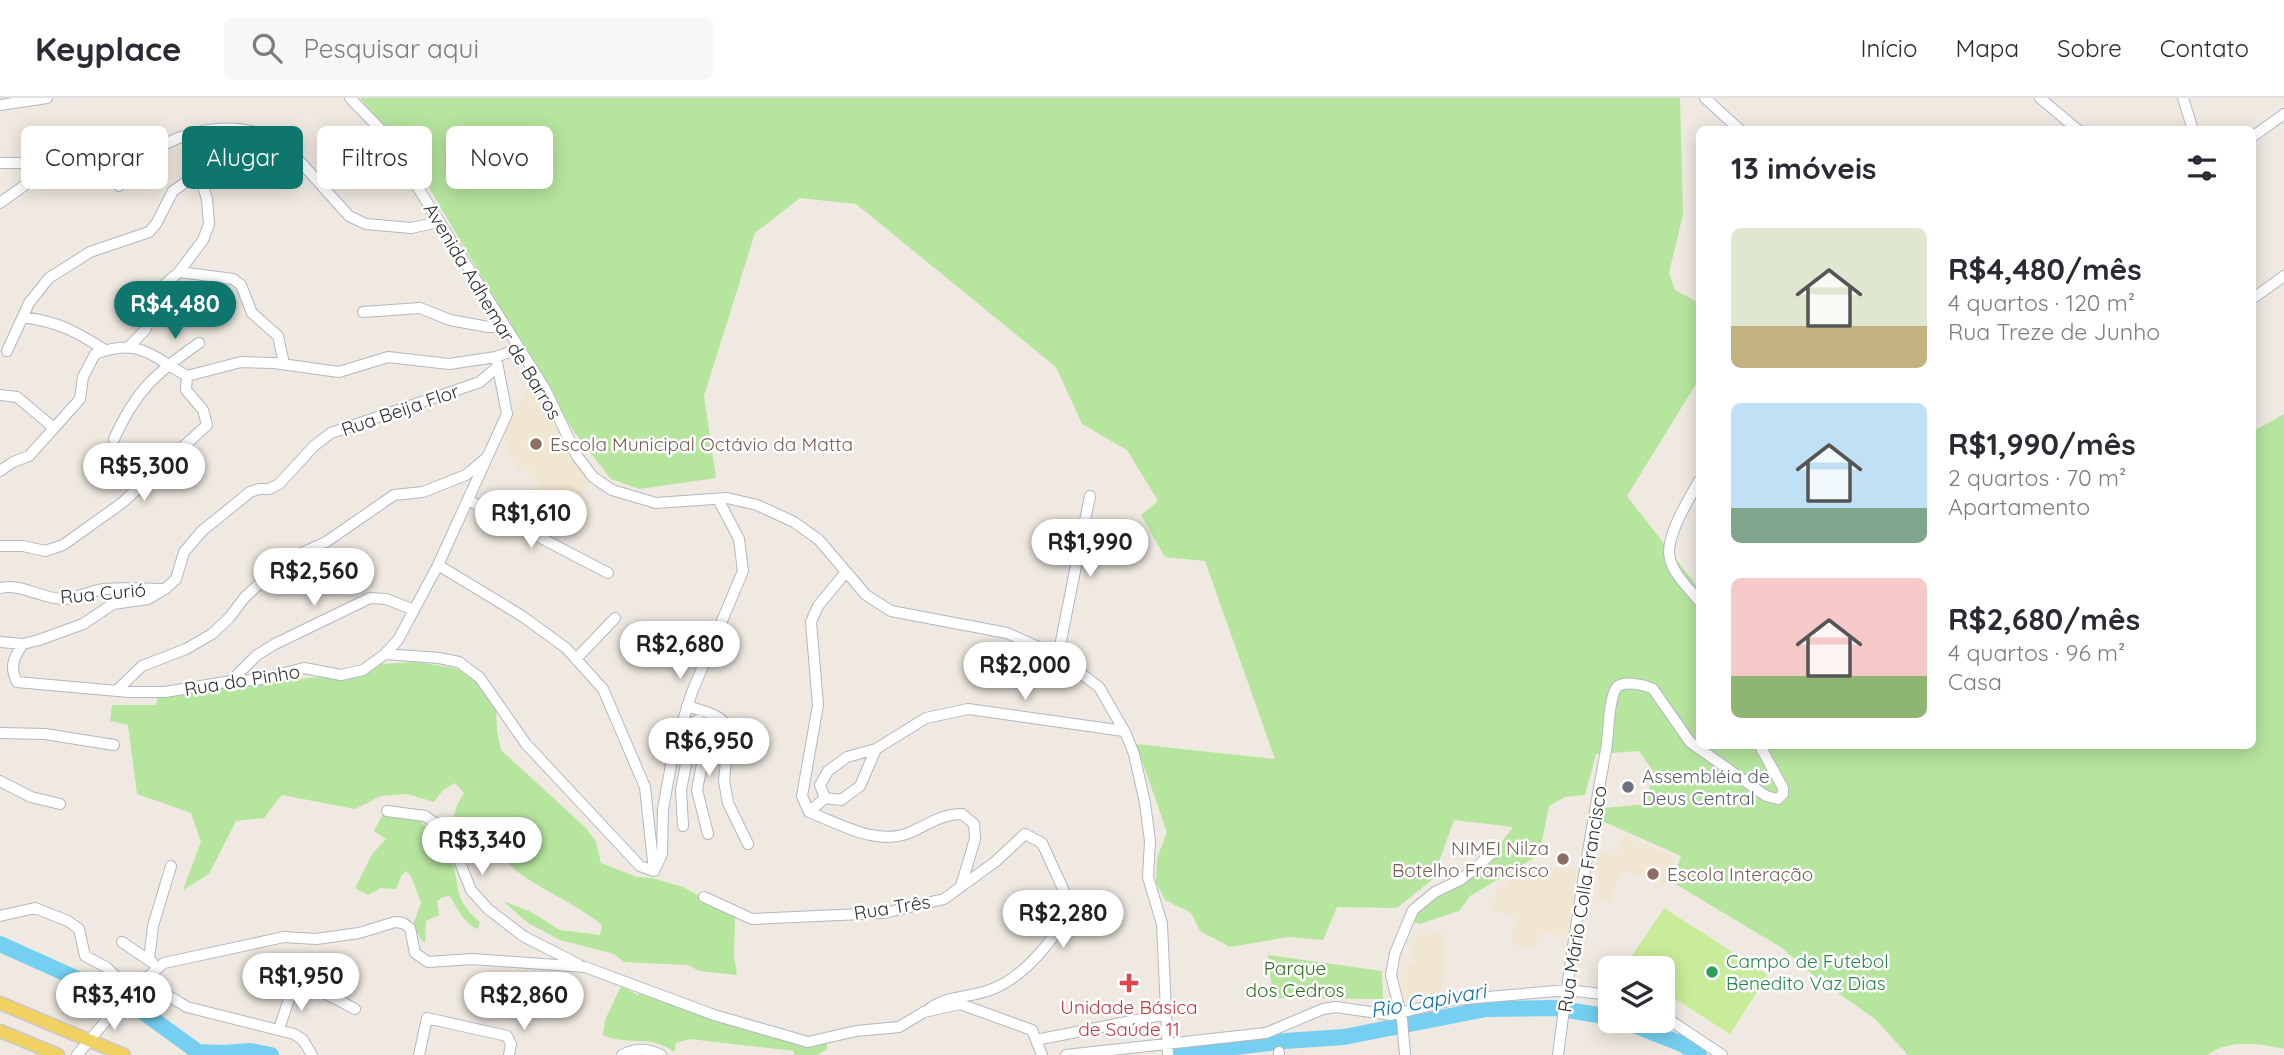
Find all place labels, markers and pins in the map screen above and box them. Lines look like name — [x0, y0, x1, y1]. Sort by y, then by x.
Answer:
pin: R$4,480 — [110, 282, 240, 341]
place label: Escola Municipal Octávio da Matta — [550, 432, 853, 456]
marker: Escola Municipal Octávio da Matta — [528, 436, 544, 452]
pin: R$5,300 — [79, 444, 209, 503]
pin: R$1,610 — [466, 490, 596, 550]
pin: R$1,990 — [1025, 519, 1155, 579]
pin: R$2,560 — [249, 548, 379, 608]
pin: R$2,680 — [615, 622, 745, 681]
pin: R$2,000 — [960, 642, 1090, 702]
pin: R$6,950 — [644, 718, 774, 778]
place label: Assembléia de Deus Central — [1642, 764, 1770, 810]
marker: Assembléia de Deus Central — [1620, 779, 1636, 795]
pin: R$3,340 — [417, 818, 547, 877]
place label: NIMEI Nilza Botelho Francisco — [1392, 836, 1549, 882]
marker: NIMEI Nilza Botelho Francisco — [1555, 851, 1571, 867]
place label: Escola Interação — [1667, 862, 1813, 886]
marker: Escola Interação — [1645, 866, 1661, 882]
pin: R$2,280 — [998, 890, 1128, 950]
place label: Campo de Futebol Benedito Vaz Dias — [1726, 949, 1889, 995]
pin: R$1,950 — [236, 954, 366, 1013]
marker: Campo de Futebol Benedito Vaz Dias — [1704, 964, 1720, 980]
pin: R$3,410 — [49, 972, 179, 1032]
pin: R$2,860 — [459, 972, 589, 1032]
marker: Unidade Básica de Saúde 11 — [1119, 973, 1139, 993]
place label: Unidade Básica de Saúde 11 — [1060, 995, 1198, 1041]

